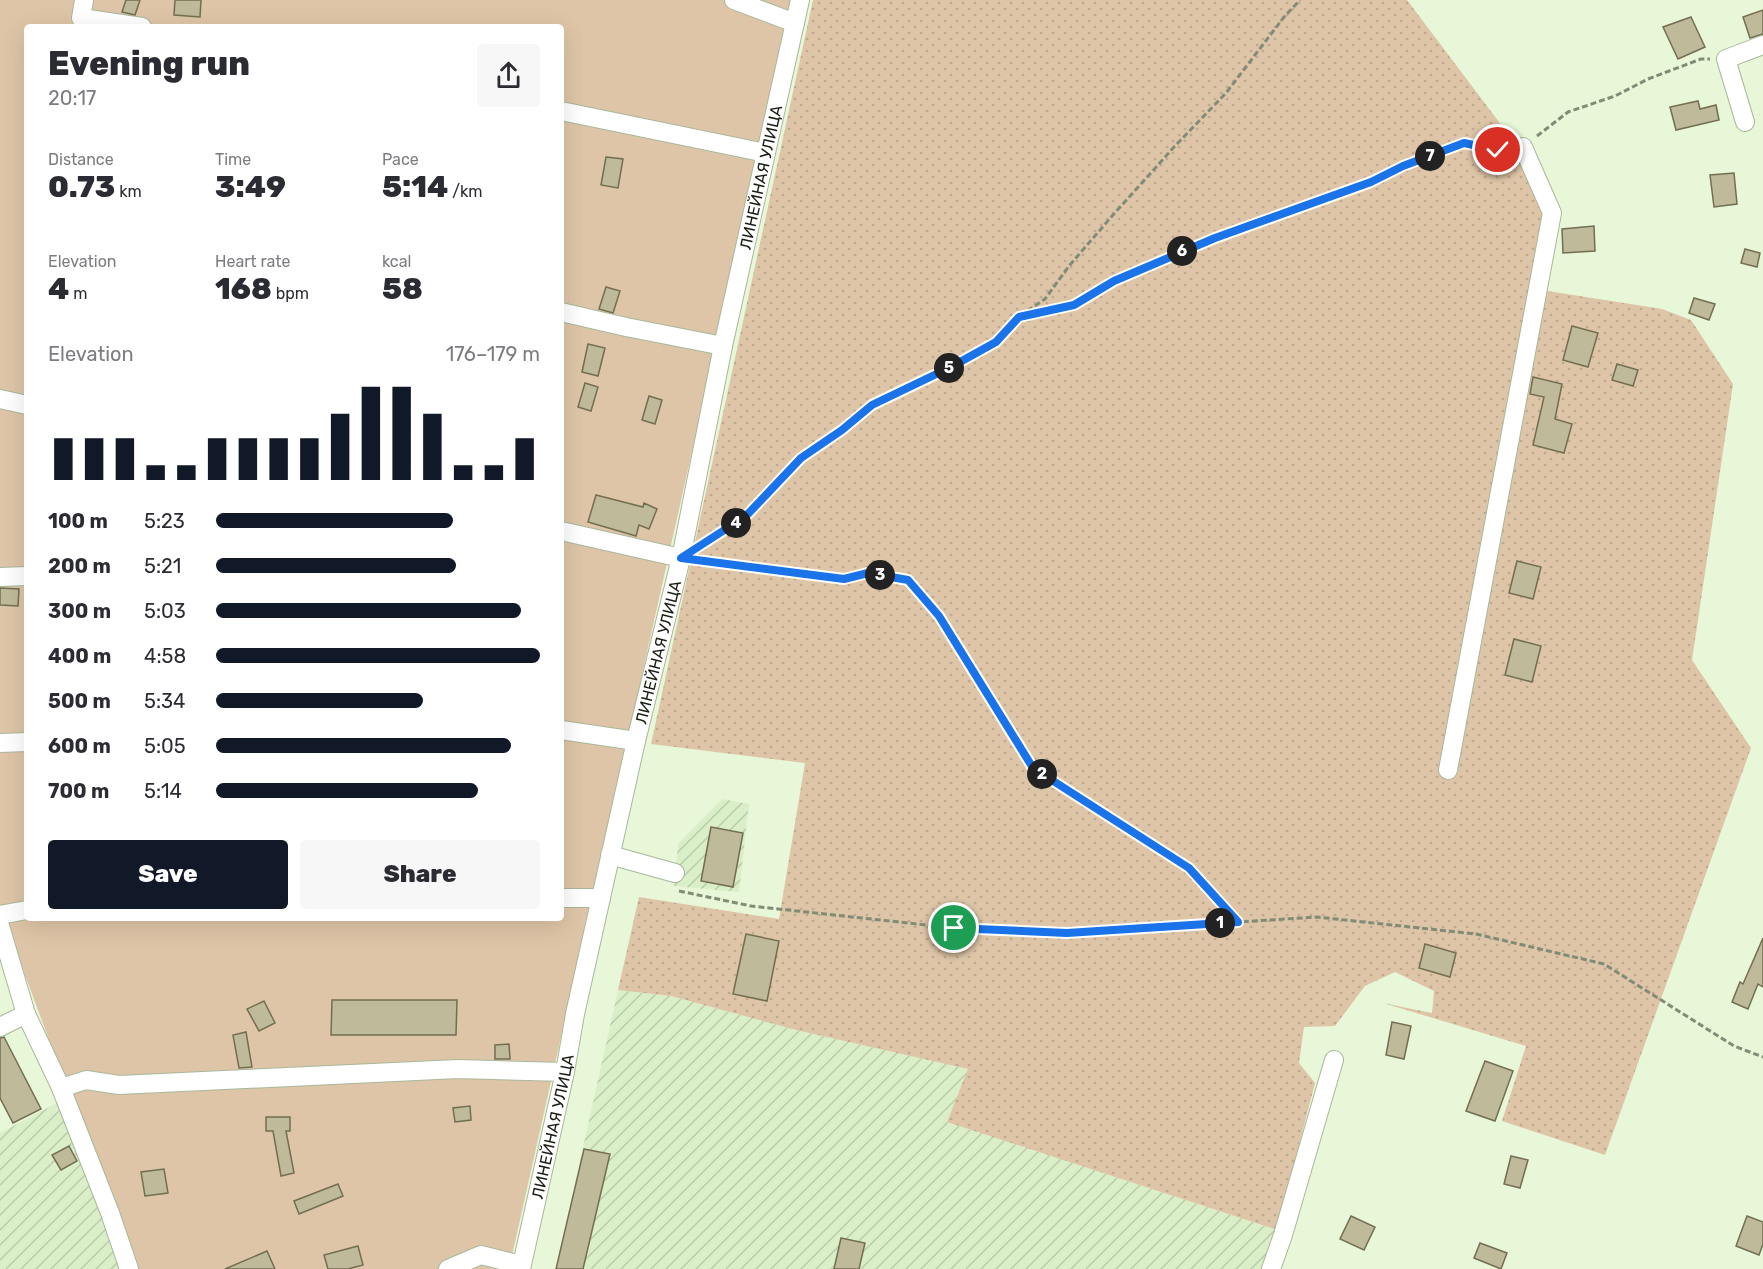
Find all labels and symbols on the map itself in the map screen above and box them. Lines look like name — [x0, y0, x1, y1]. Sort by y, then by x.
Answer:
street label: ЛИНЕЙНАЯ УЛИЦА — [736, 103, 786, 251]
pin — [1472, 124, 1523, 175]
pin: 7 — [1415, 141, 1445, 171]
pin: 6 — [1167, 236, 1197, 266]
pin: 5 — [934, 353, 964, 383]
pin: 4 — [721, 508, 751, 538]
pin: 3 — [865, 560, 895, 590]
street label: ЛИНЕЙНАЯ УЛИЦА — [632, 578, 685, 726]
pin: 2 — [1027, 759, 1057, 789]
pin — [928, 902, 979, 953]
pin: 1 — [1205, 908, 1235, 938]
street label: ЛИНЕЙНАЯ УЛИЦА — [528, 1053, 578, 1201]

